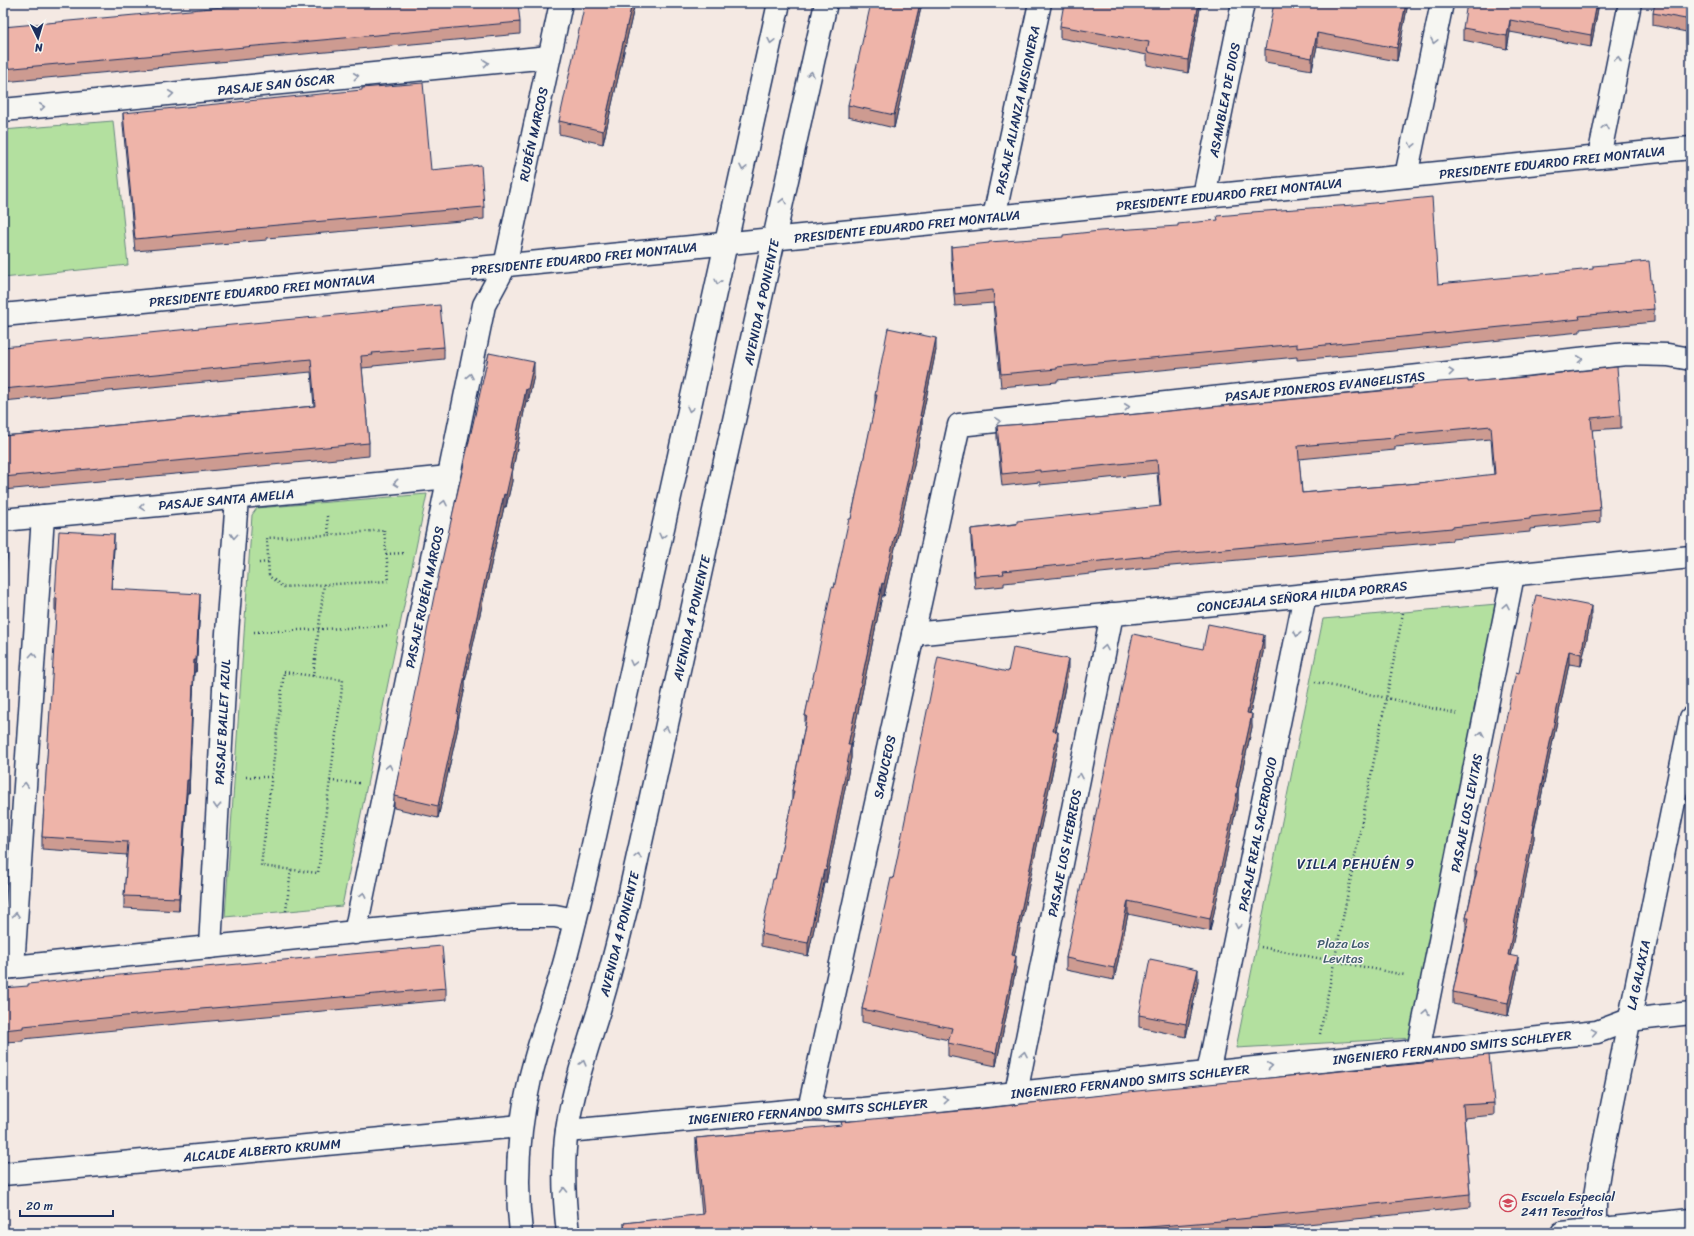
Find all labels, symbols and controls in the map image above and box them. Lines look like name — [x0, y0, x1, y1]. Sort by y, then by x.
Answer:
north arrow — [18, 18, 58, 58]
street label: PASAJE ALIANZA MISIONERA — [988, 24, 1047, 197]
text: N — [34, 38, 44, 57]
one-way arrow — [767, 38, 775, 44]
one-way arrow — [1430, 38, 1439, 44]
street label: ASAMBLEA DE DIOS — [1202, 41, 1247, 160]
one-way arrow — [1614, 56, 1622, 62]
one-way arrow — [483, 59, 489, 68]
street label: PASAJE SAN ÓSCAR — [216, 67, 336, 102]
one-way arrow — [353, 71, 359, 80]
one-way arrow — [806, 71, 814, 77]
street label: RUBÉN MARCOS — [512, 85, 555, 183]
one-way arrow — [168, 90, 174, 99]
one-way arrow — [39, 102, 45, 111]
one-way arrow — [1600, 124, 1609, 130]
street label: PRESIDENTE EDUARDO FREI MONTALVA — [1438, 139, 1666, 186]
one-way arrow — [1409, 141, 1417, 148]
one-way arrow — [740, 165, 748, 171]
street label: PRESIDENTE EDUARDO FREI MONTALVA — [1115, 171, 1343, 218]
one-way arrow — [779, 198, 787, 204]
street label: PRESIDENTE EDUARDO FREI MONTALVA — [793, 203, 1021, 250]
street label: PRESIDENTE EDUARDO FREI MONTALVA — [470, 235, 698, 282]
street label: AVENIDA 4 PONIENTE — [737, 236, 786, 368]
street label: PRESIDENTE EDUARDO FREI MONTALVA — [148, 267, 376, 314]
one-way arrow — [715, 279, 723, 285]
one-way arrow — [1577, 354, 1583, 363]
street label: PASAJE PIONEROS EVANGELISTAS — [1224, 365, 1426, 408]
one-way arrow — [1448, 368, 1454, 377]
one-way arrow — [465, 372, 473, 379]
one-way arrow — [1124, 403, 1130, 412]
one-way arrow — [686, 406, 694, 412]
one-way arrow — [995, 416, 1001, 425]
one-way arrow — [393, 478, 399, 487]
street label: PASAJE SANTA AMELIA — [157, 482, 295, 517]
one-way arrow — [439, 500, 448, 506]
one-way arrow — [139, 502, 145, 511]
street label: PASAJE RUBÉN MARCOS — [398, 524, 451, 670]
one-way arrow — [230, 533, 239, 539]
one-way arrow — [658, 533, 666, 539]
street label: AVENIDA 4 PONIENTE — [666, 552, 717, 684]
street label: CONCEJALA SEÑORA HILDA PORRAS — [1196, 574, 1408, 619]
one-way arrow — [1502, 603, 1510, 609]
one-way arrow — [1294, 631, 1302, 637]
one-way arrow — [1101, 645, 1109, 652]
one-way arrow — [29, 652, 38, 658]
street label: PASAJE BALLET AZUL — [208, 659, 237, 785]
one-way arrow — [630, 659, 638, 666]
one-way arrow — [662, 726, 670, 732]
one-way arrow — [1477, 731, 1485, 737]
street label: SADUCEOS — [867, 733, 902, 801]
street label: PASAJE LOS LEVITAS — [1444, 752, 1489, 874]
street label: PASAJE REAL SACERDOCIO — [1231, 755, 1284, 913]
one-way arrow — [384, 764, 393, 770]
one-way arrow — [1075, 773, 1083, 779]
one-way arrow — [20, 782, 29, 788]
street label: PASAJE LOS HEBREOS — [1041, 787, 1088, 919]
one-way arrow — [213, 803, 222, 809]
district label: VILLA PEHUÉN 9 — [1297, 852, 1415, 877]
one-way arrow — [634, 853, 642, 859]
street label: AVENIDA 4 PONIENTE — [593, 868, 646, 1000]
one-way arrow — [358, 891, 366, 898]
one-way arrow — [12, 911, 21, 918]
one-way arrow — [1234, 923, 1243, 929]
park label: Plaza Los Levitas — [1317, 932, 1370, 970]
street label: LA GALAXIA — [1620, 938, 1657, 1012]
one-way arrow — [1421, 1009, 1430, 1016]
street label: INGENIERO FERNANDO SMITS SCHLEYER — [1331, 1024, 1573, 1072]
one-way arrow — [1591, 1028, 1597, 1036]
one-way arrow — [1019, 1051, 1027, 1057]
street label: INGENIERO FERNANDO SMITS SCHLEYER — [1009, 1058, 1251, 1106]
one-way arrow — [578, 1059, 587, 1066]
one-way arrow — [1267, 1062, 1273, 1071]
street label: INGENIERO FERNANDO SMITS SCHLEYER — [687, 1092, 929, 1131]
one-way arrow — [943, 1096, 949, 1105]
street label: ALCALDE ALBERTO KRUMM — [181, 1132, 342, 1169]
place label: Escuela Especial 2411 Tesoritos — [1521, 1185, 1615, 1223]
one-way arrow — [560, 1187, 568, 1193]
scale bar — [20, 1192, 113, 1218]
school or university icon: Escuela Especial 2411 Tesoritos — [1498, 1193, 1518, 1213]
text: 20 m — [26, 1195, 53, 1217]

